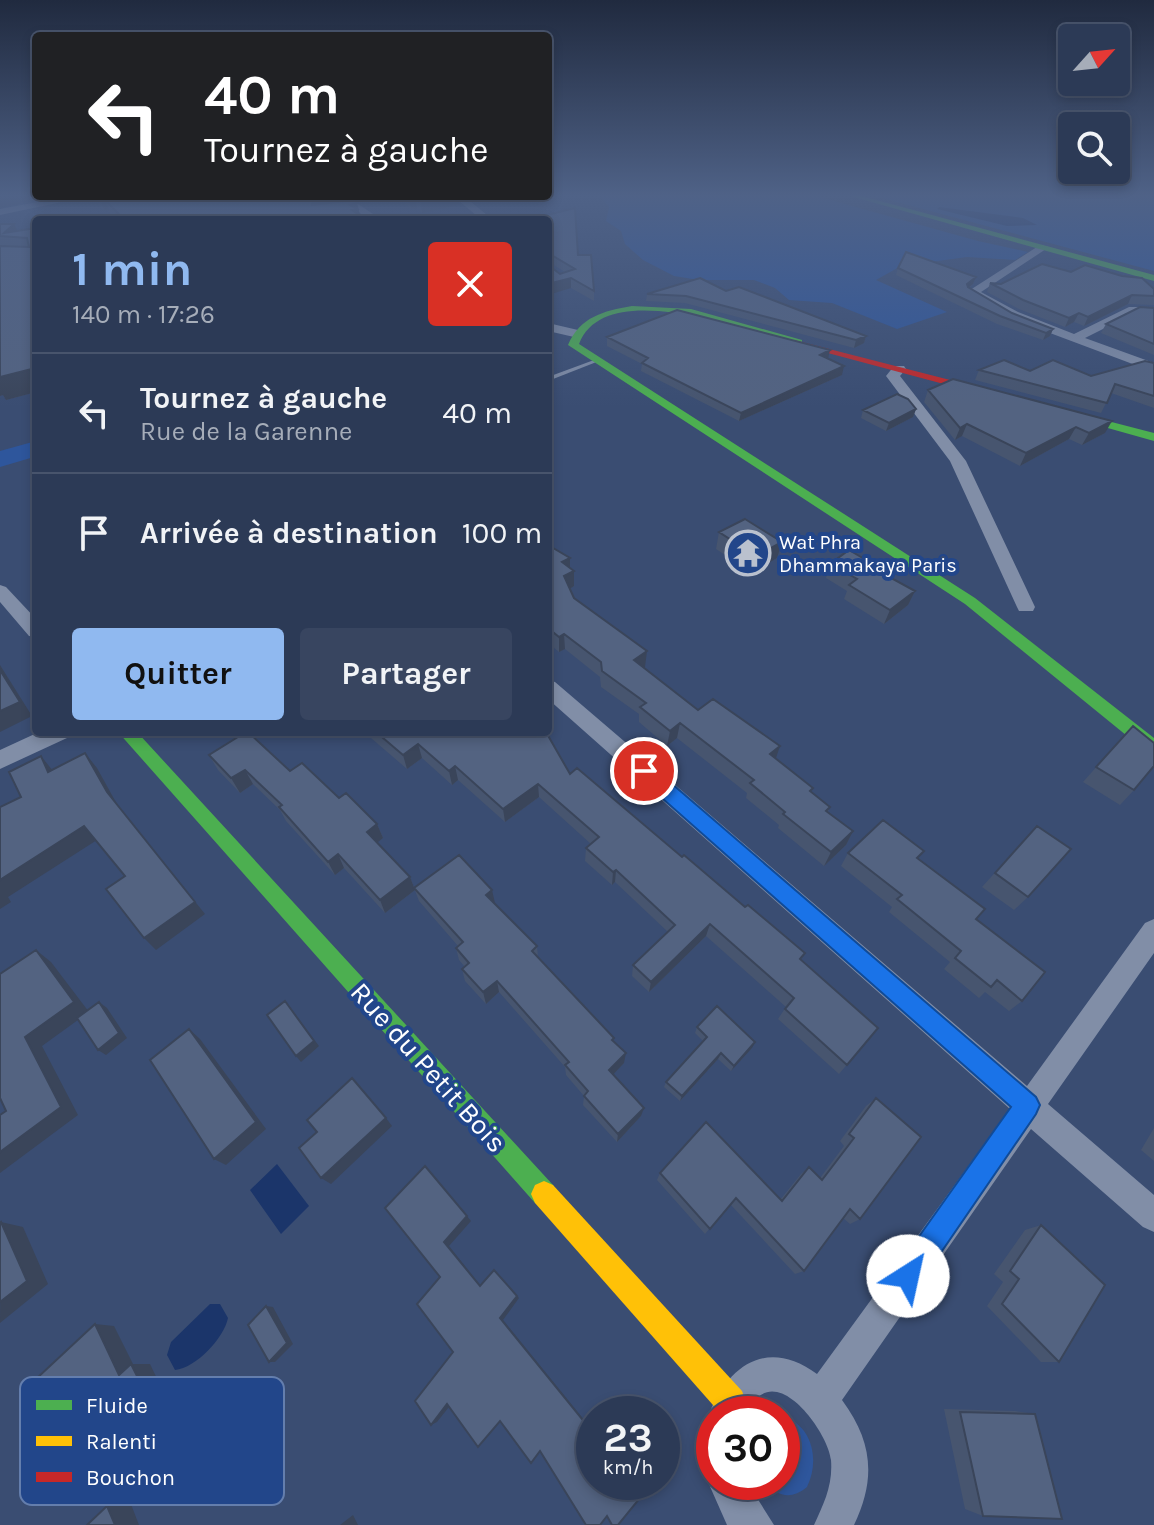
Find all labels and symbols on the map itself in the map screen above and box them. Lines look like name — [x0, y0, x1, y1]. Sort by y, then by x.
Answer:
north arrow — [1058, 24, 1130, 96]
temple icon: Wat Phra Dhammakaya Paris — [724, 529, 772, 577]
place label: Wat Phra Dhammakaya Paris — [779, 531, 957, 577]
pin — [610, 737, 678, 805]
street label: Rue du Petit Bois — [344, 976, 513, 1159]
position arrow — [866, 1234, 950, 1318]
legend — [20, 1377, 284, 1505]
text: Fluide — [86, 1393, 148, 1419]
speed limit sign: 30 — [696, 1396, 800, 1500]
text: Ralenti — [86, 1429, 157, 1455]
text: Bouchon — [86, 1465, 175, 1491]

